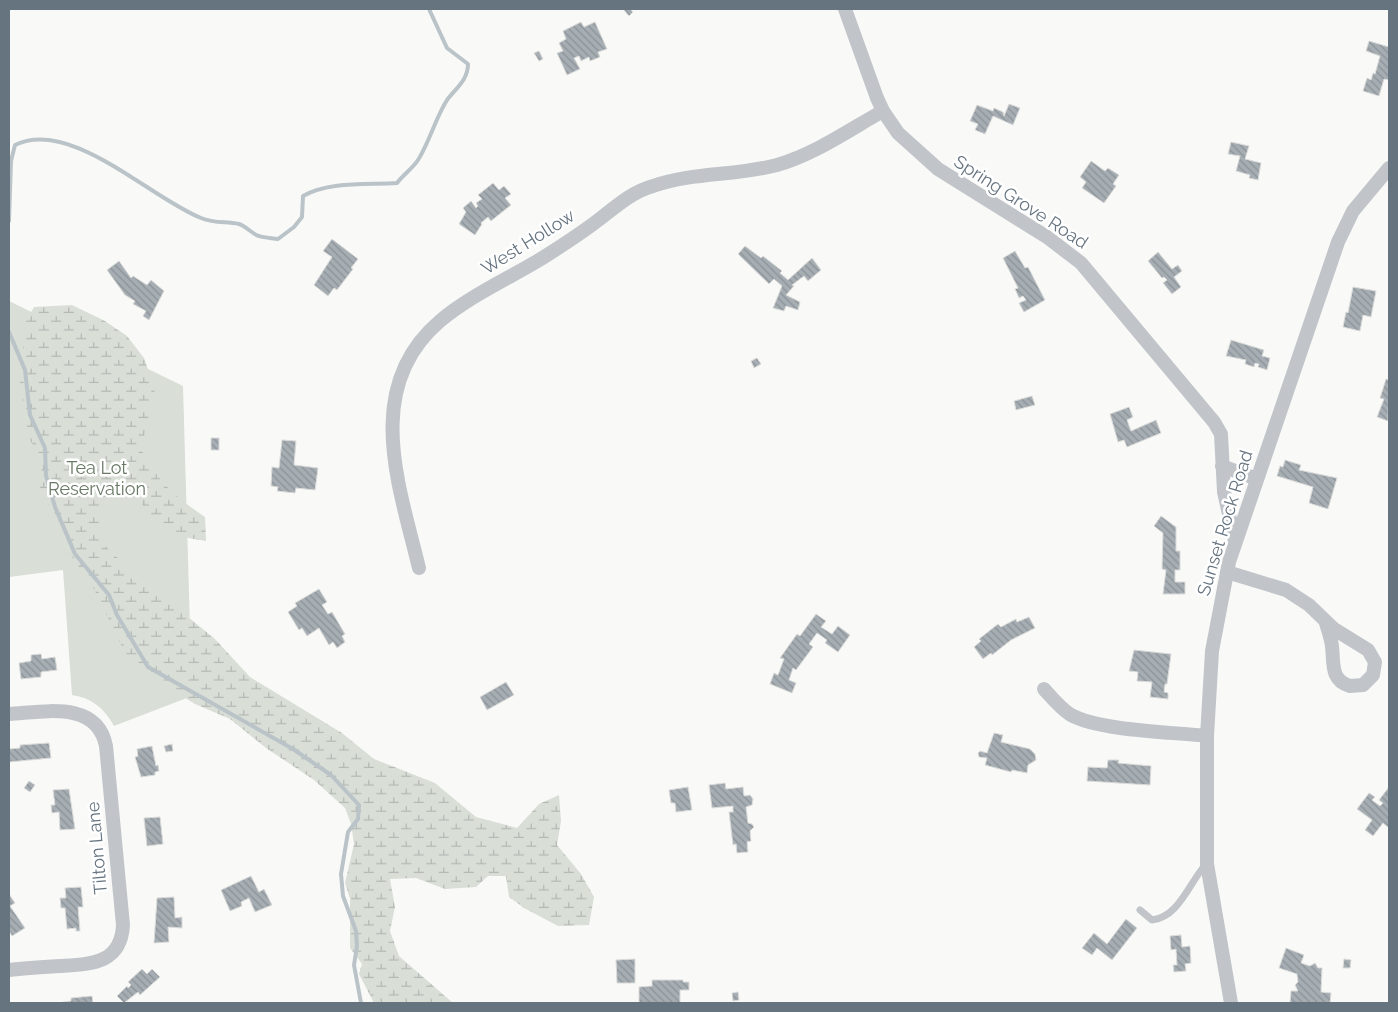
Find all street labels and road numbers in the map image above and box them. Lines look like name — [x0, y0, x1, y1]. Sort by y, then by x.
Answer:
street label: Spring Grove Road — [950, 150, 1092, 253]
street label: West Hollow — [477, 204, 579, 279]
street label: Sunset Rock Road — [1192, 447, 1257, 598]
street label: Tilton Lane — [82, 800, 111, 895]

